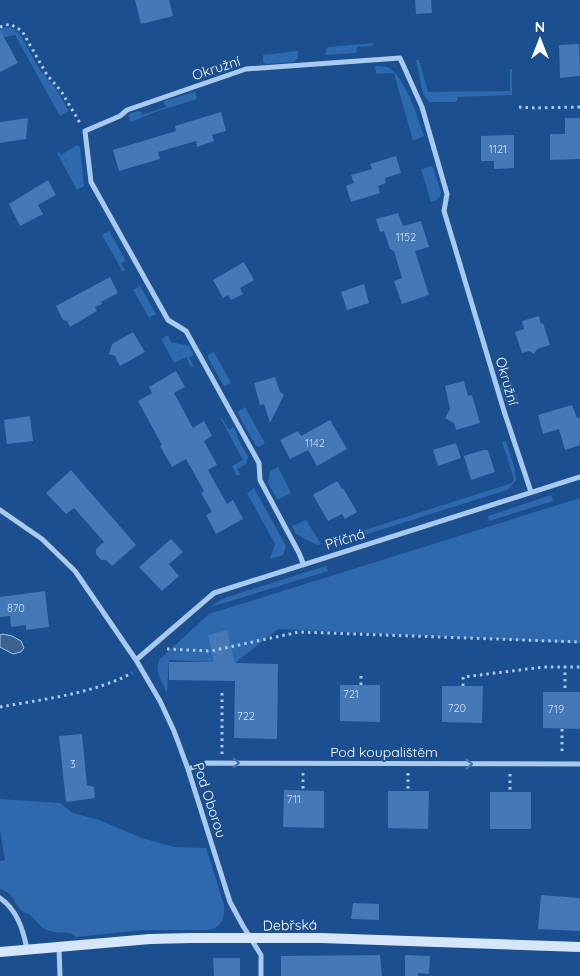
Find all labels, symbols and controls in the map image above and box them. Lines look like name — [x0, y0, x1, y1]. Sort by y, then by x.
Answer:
north arrow — [515, 15, 565, 65]
text: N — [535, 18, 545, 36]
street label: Okružní — [190, 52, 242, 84]
house number: 1121 — [489, 142, 507, 156]
house number: 1152 — [396, 230, 416, 244]
street label: Okružní — [492, 355, 522, 407]
house number: 1142 — [305, 436, 325, 450]
street label: Příčná — [323, 524, 367, 554]
house number: 870 — [7, 601, 25, 615]
house number: 721 — [343, 687, 359, 701]
house number: 720 — [448, 701, 466, 715]
house number: 719 — [548, 702, 564, 716]
house number: 722 — [237, 709, 255, 723]
street label: Pod koupalištěm — [330, 743, 438, 761]
house number: 3 — [70, 757, 76, 771]
one-way arrow — [232, 758, 240, 768]
one-way arrow — [465, 759, 473, 769]
street label: Pod Oborou — [189, 760, 231, 840]
house number: 711 — [287, 792, 301, 806]
street label: Debřská — [263, 916, 317, 934]

